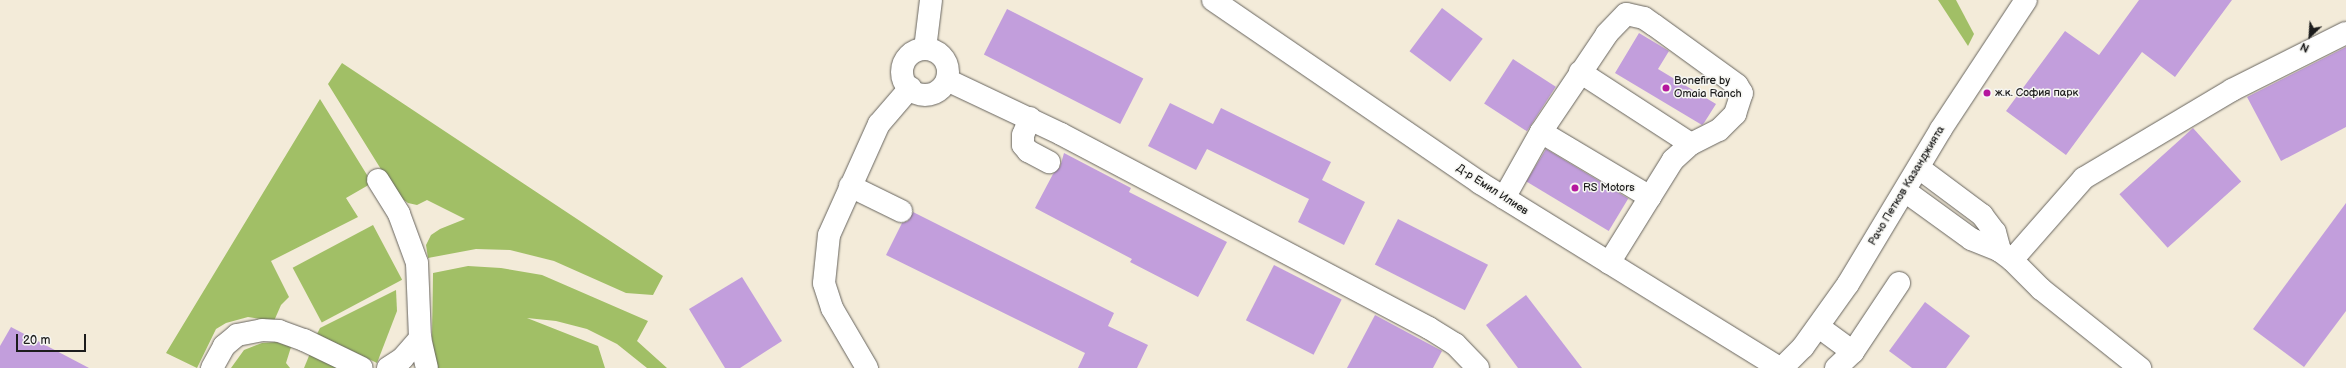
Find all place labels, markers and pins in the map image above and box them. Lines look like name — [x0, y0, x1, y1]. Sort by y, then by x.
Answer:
place label: Bonefire by Omaia Ranch — [1674, 75, 1742, 101]
marker: Bonefire by Omaia Ranch — [1661, 83, 1671, 93]
place label: ж.к. София парк — [1995, 86, 2078, 100]
marker: ж.к. София парк — [1982, 88, 1992, 98]
place label: RS Motors — [1583, 181, 1635, 195]
marker: RS Motors — [1570, 183, 1580, 193]

